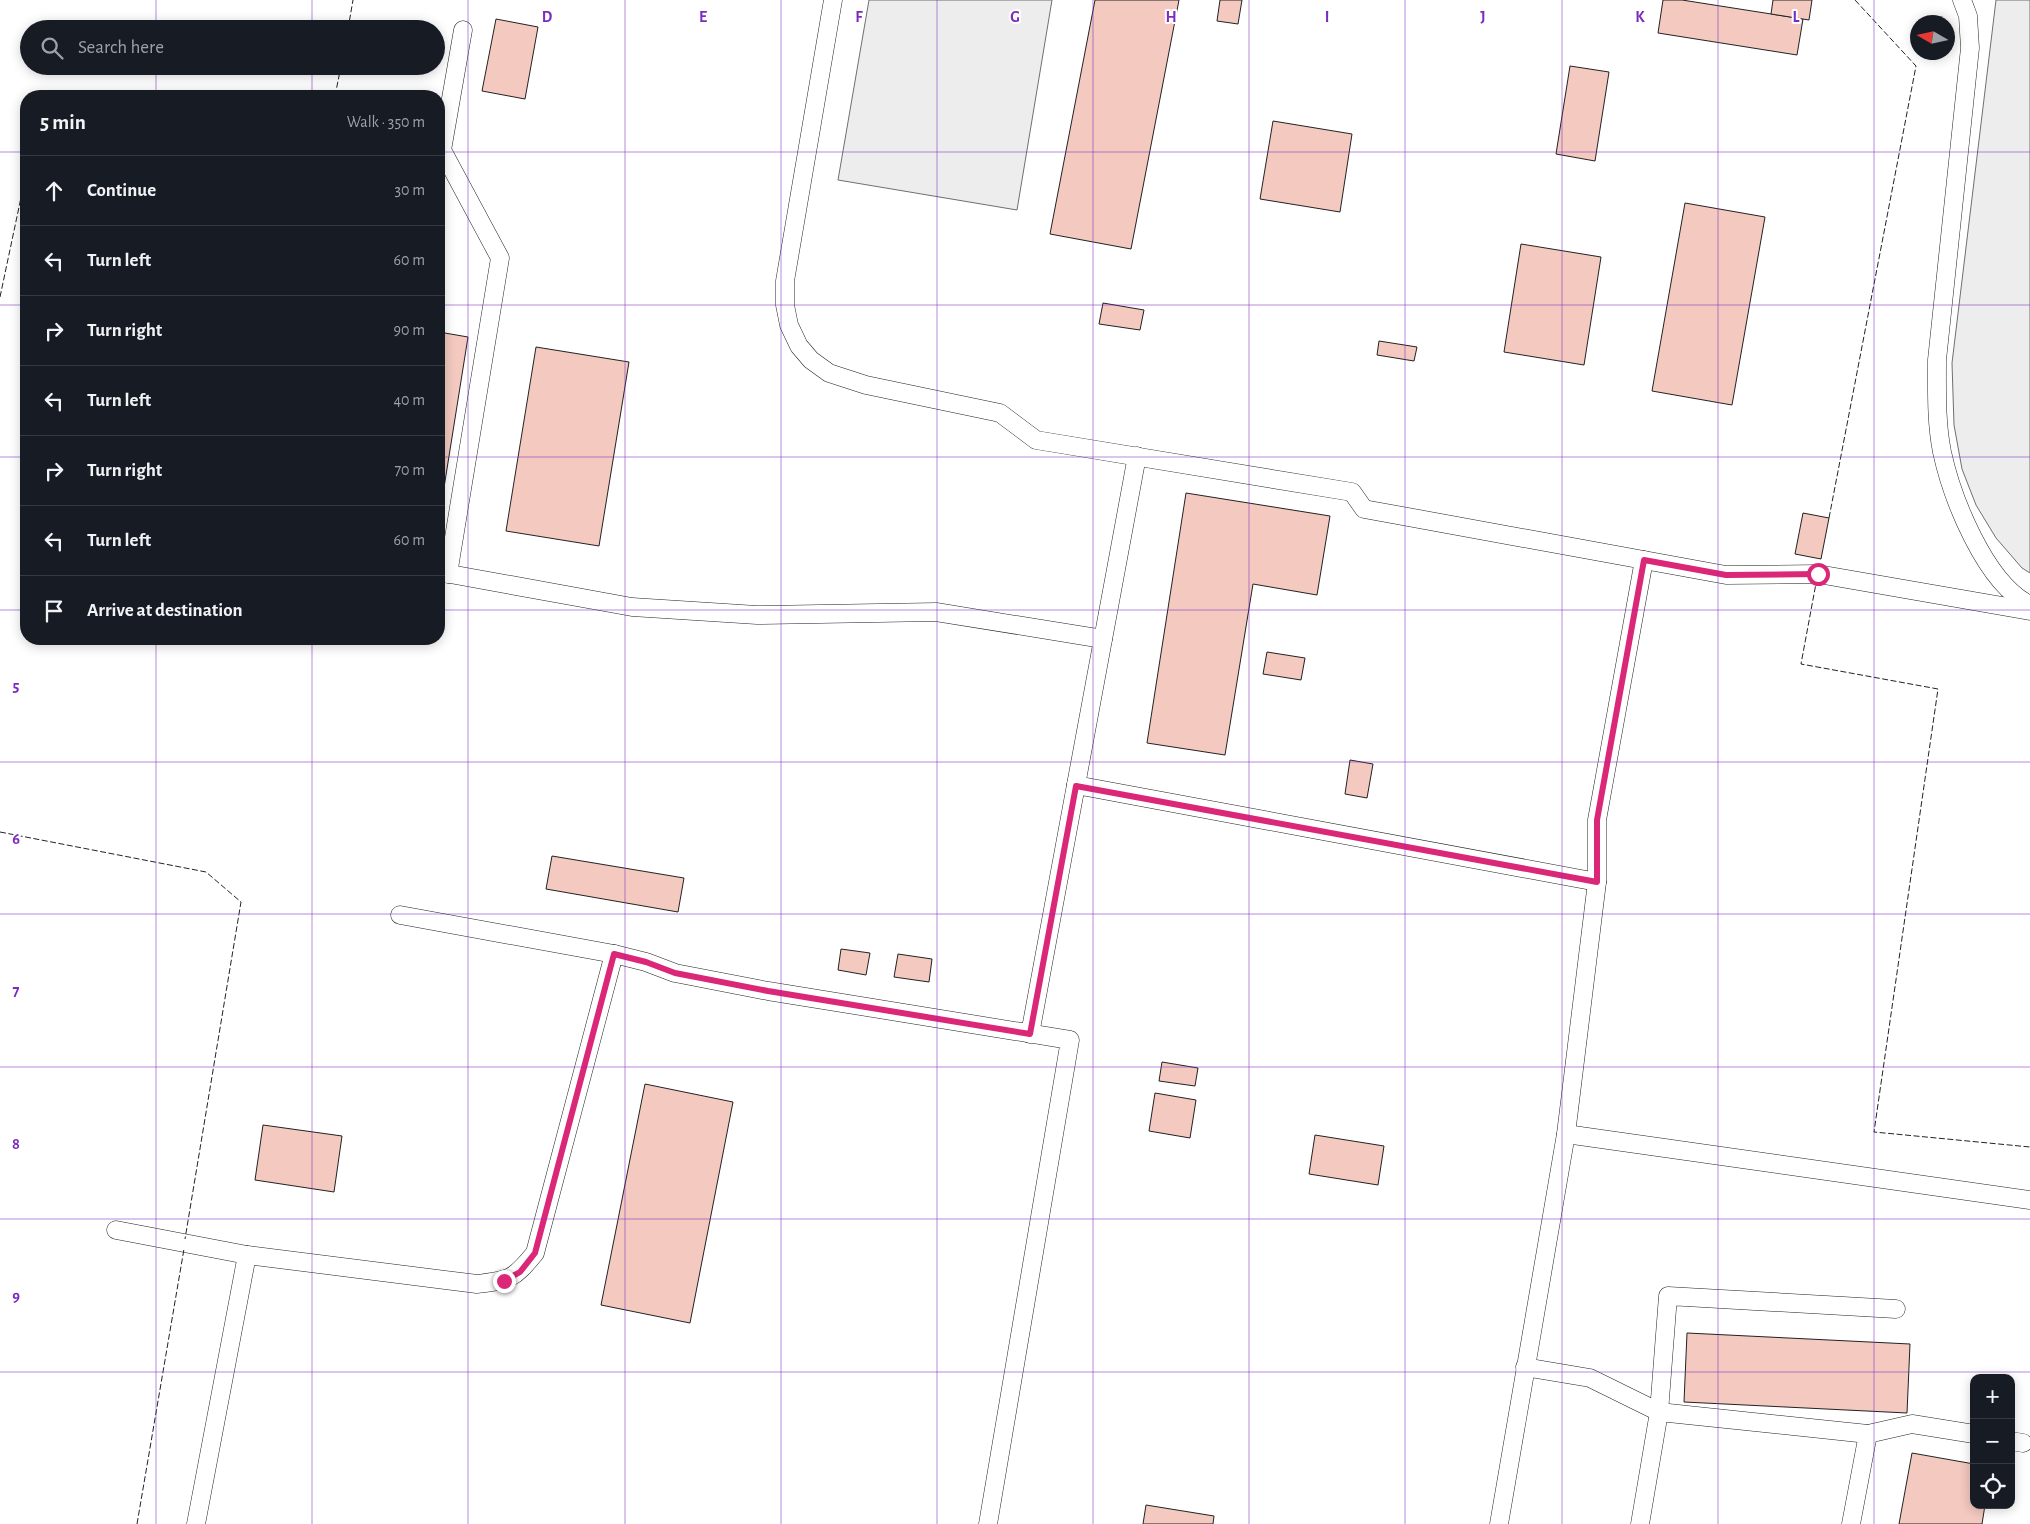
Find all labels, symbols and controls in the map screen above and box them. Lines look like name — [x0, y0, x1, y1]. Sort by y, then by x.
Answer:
text: D — [542, 9, 553, 25]
text: E — [699, 9, 707, 25]
text: F — [855, 9, 863, 25]
text: G — [1010, 9, 1020, 25]
text: H — [1165, 9, 1177, 25]
text: I — [1325, 9, 1329, 25]
text: J — [1480, 9, 1486, 25]
text: K — [1635, 9, 1645, 25]
text: L — [1793, 9, 1800, 25]
north arrow — [1910, 15, 1955, 60]
search box — [20, 20, 445, 75]
icon: search — [38, 34, 66, 62]
text: Search here — [78, 38, 164, 57]
text: 5 min — [40, 112, 86, 133]
text: Walk · 350 m — [347, 114, 425, 130]
icon: ahead — [40, 177, 68, 205]
text: Continue — [87, 181, 156, 200]
text: 30 m — [395, 182, 425, 198]
icon: left — [40, 247, 68, 275]
text: Turn left — [87, 251, 151, 270]
text: 60 m — [394, 252, 425, 268]
icon: right — [40, 317, 68, 345]
text: Turn right — [87, 321, 162, 340]
text: 90 m — [394, 322, 425, 338]
icon: left — [40, 387, 68, 415]
text: Turn left — [87, 391, 151, 410]
text: 40 m — [393, 392, 425, 408]
icon: right — [40, 457, 68, 485]
text: Turn right — [87, 461, 162, 480]
text: 70 m — [394, 462, 425, 478]
icon: left — [40, 527, 68, 555]
text: Turn left — [87, 531, 151, 550]
text: 60 m — [394, 532, 425, 548]
route start — [1807, 563, 1830, 586]
icon: arrive — [40, 597, 68, 625]
text: Arrive at destination — [87, 601, 243, 620]
text: 5 — [13, 678, 20, 694]
text: 6 — [12, 831, 20, 847]
text: 7 — [13, 983, 20, 999]
text: 8 — [12, 1136, 20, 1152]
route end — [493, 1270, 516, 1293]
text: 9 — [12, 1288, 20, 1304]
map controls — [1970, 1374, 2015, 1509]
button: + — [1970, 1374, 2015, 1419]
button: − — [1970, 1419, 2015, 1464]
button: locate — [1970, 1464, 2015, 1509]

